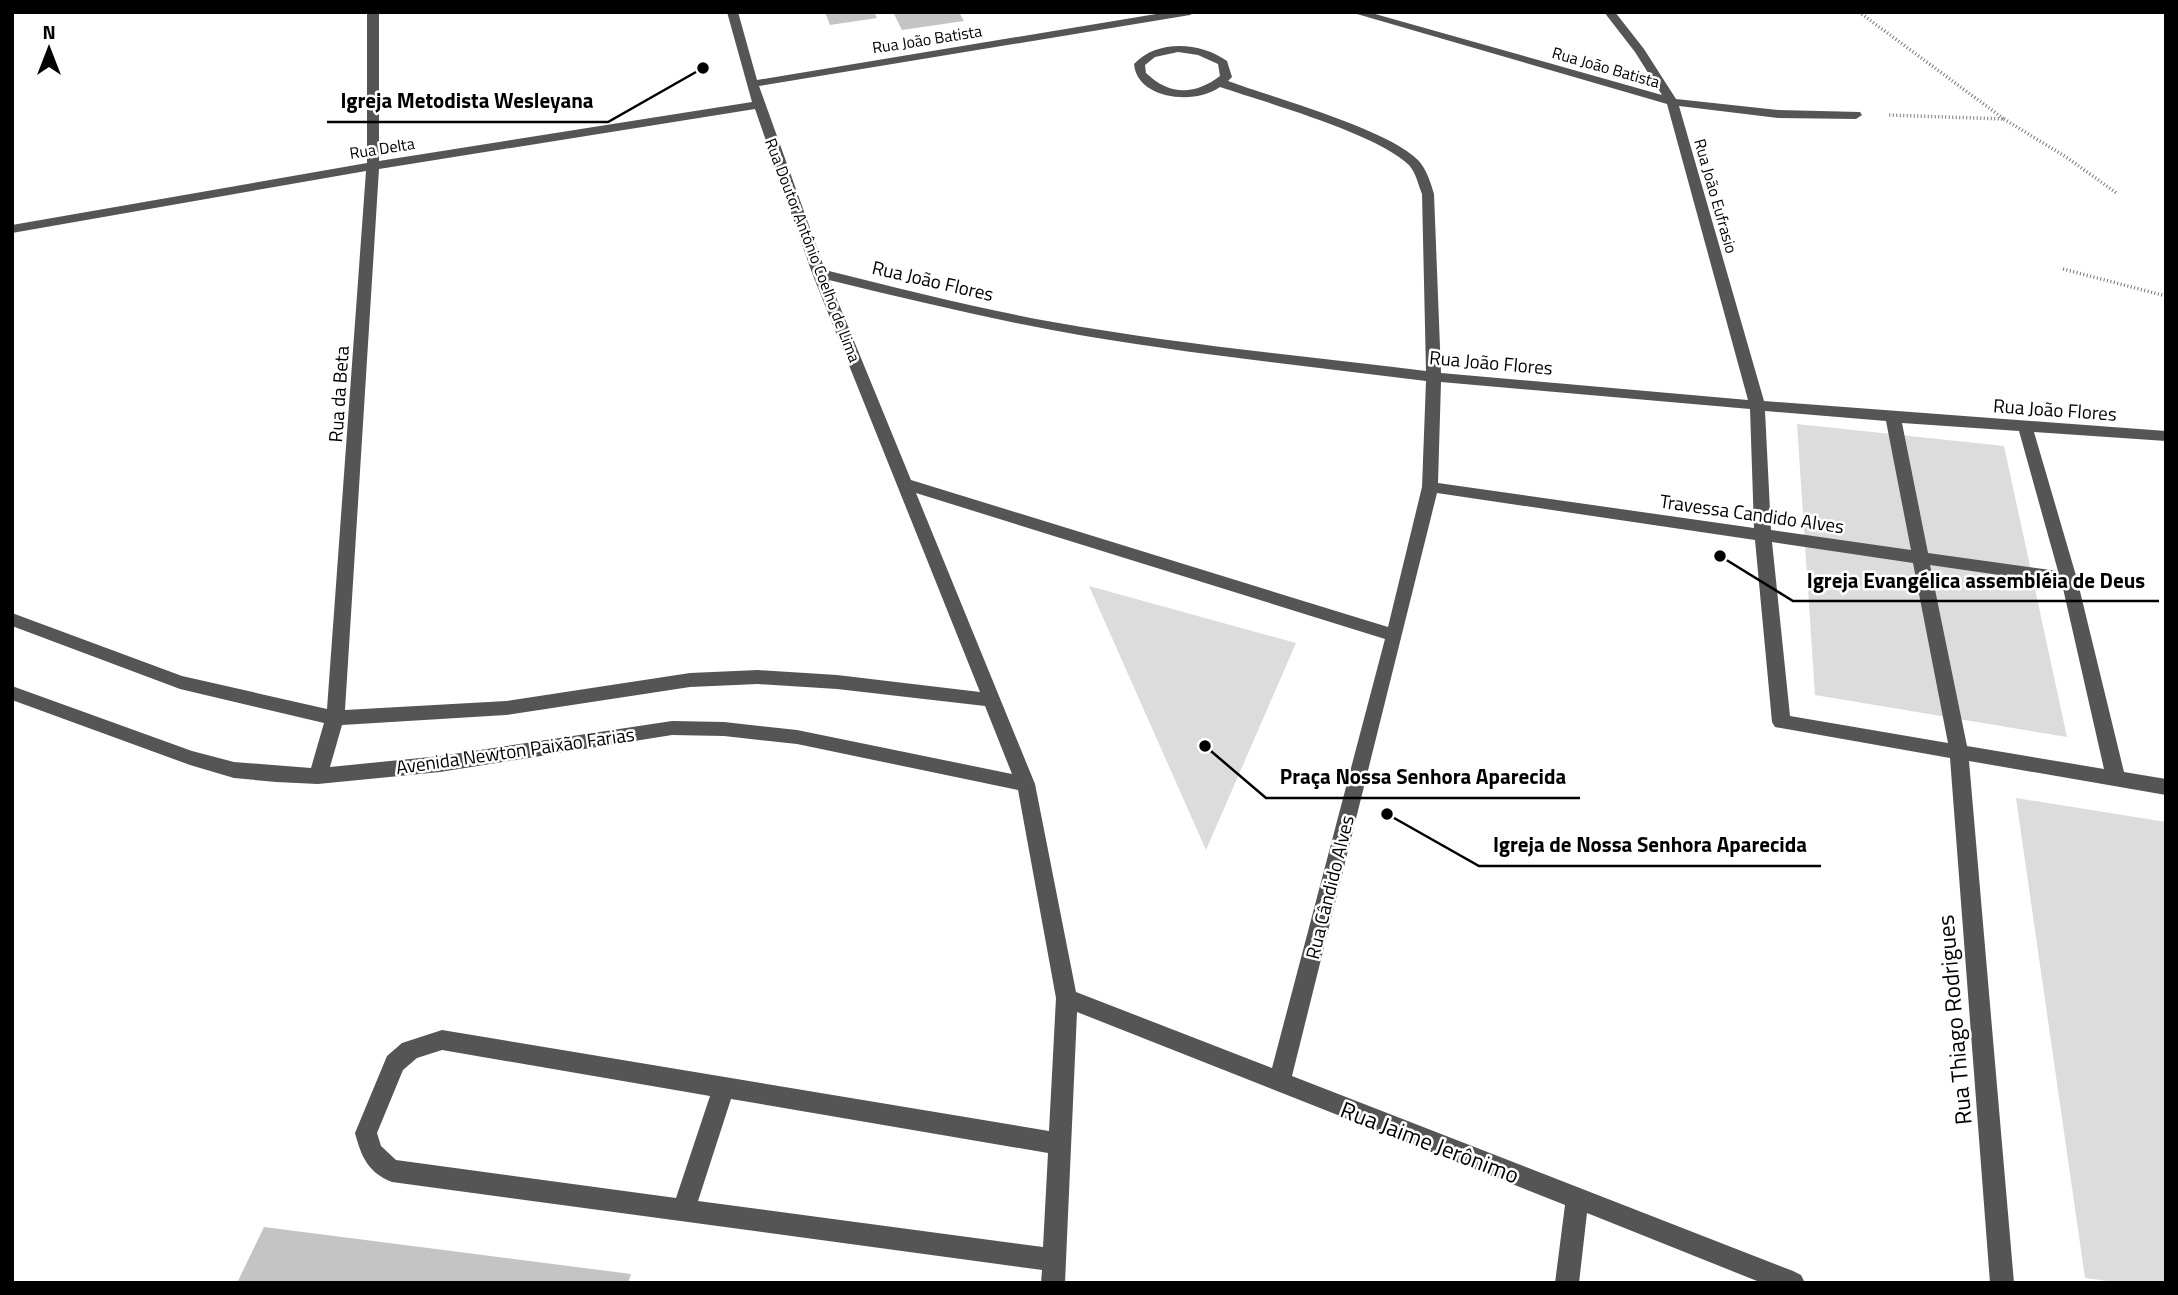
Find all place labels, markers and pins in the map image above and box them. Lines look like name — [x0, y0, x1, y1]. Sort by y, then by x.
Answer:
callout: Igreja Metodista Wesleyana — [327, 80, 608, 122]
callout: Igreja Evangélica assembléia de Deus — [1793, 559, 2159, 601]
callout: Praça Nossa Senhora Aparecida — [1266, 756, 1580, 798]
callout: Igreja de Nossa Senhora Aparecida — [1479, 824, 1821, 866]

